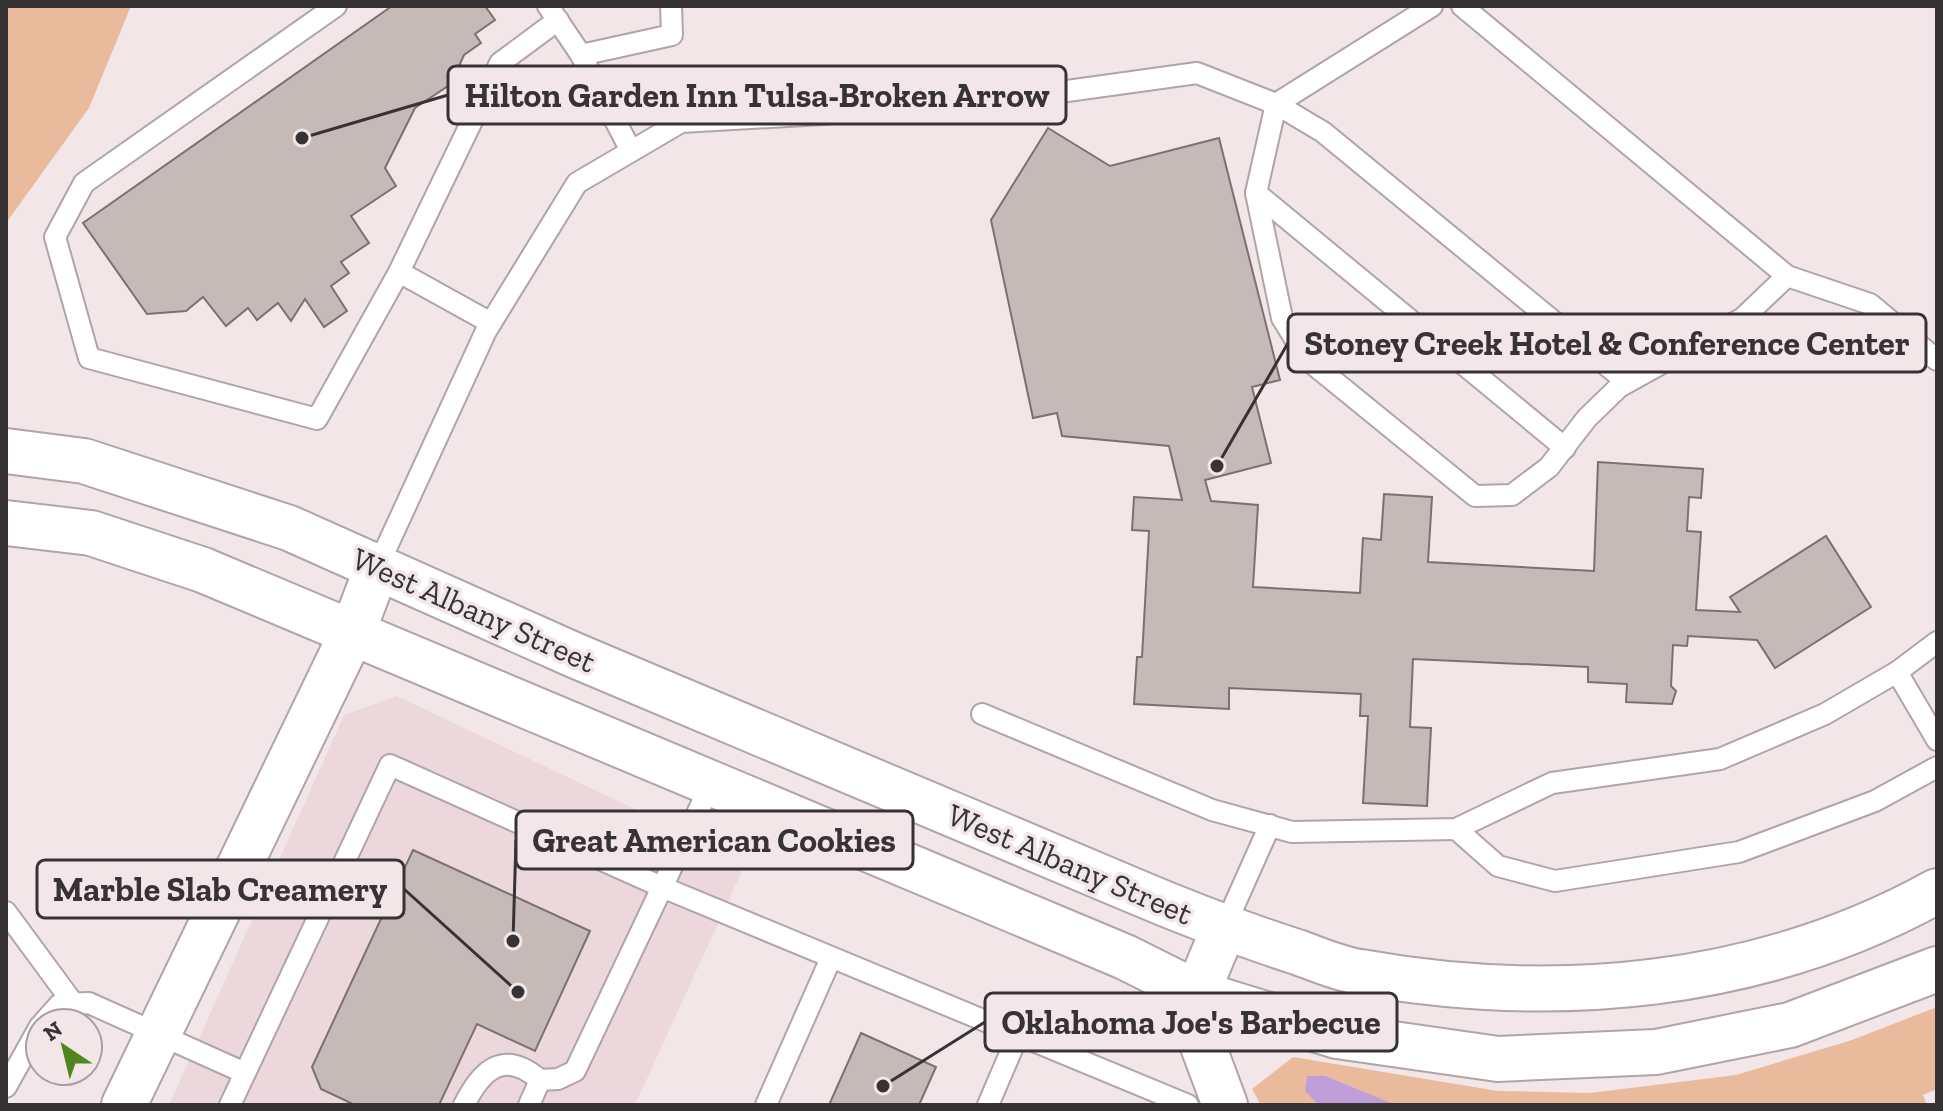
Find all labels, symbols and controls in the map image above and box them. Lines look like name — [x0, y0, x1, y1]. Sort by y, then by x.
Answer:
callout: Hilton Garden Inn Tulsa-Broken Arrow — [448, 66, 1066, 124]
text: Hilton Garden Inn Tulsa-Broken Arrow — [464, 75, 1050, 116]
callout: Stoney Creek Hotel & Conference Center — [1288, 314, 1926, 372]
text: Stoney Creek Hotel & Conference Center — [1304, 323, 1910, 364]
street label: West Albany Street — [346, 539, 602, 681]
street label: West Albany Street — [942, 795, 1198, 933]
callout: Great American Cookies — [516, 811, 913, 869]
text: Great American Cookies — [532, 820, 896, 861]
callout: Marble Slab Creamery — [37, 860, 404, 918]
text: Marble Slab Creamery — [53, 869, 387, 910]
callout: Oklahoma Joe's Barbecue — [985, 993, 1397, 1051]
text: Oklahoma Joe's Barbecue — [1001, 1002, 1381, 1043]
north arrow — [24, 1007, 104, 1087]
text: N — [38, 1015, 68, 1047]

